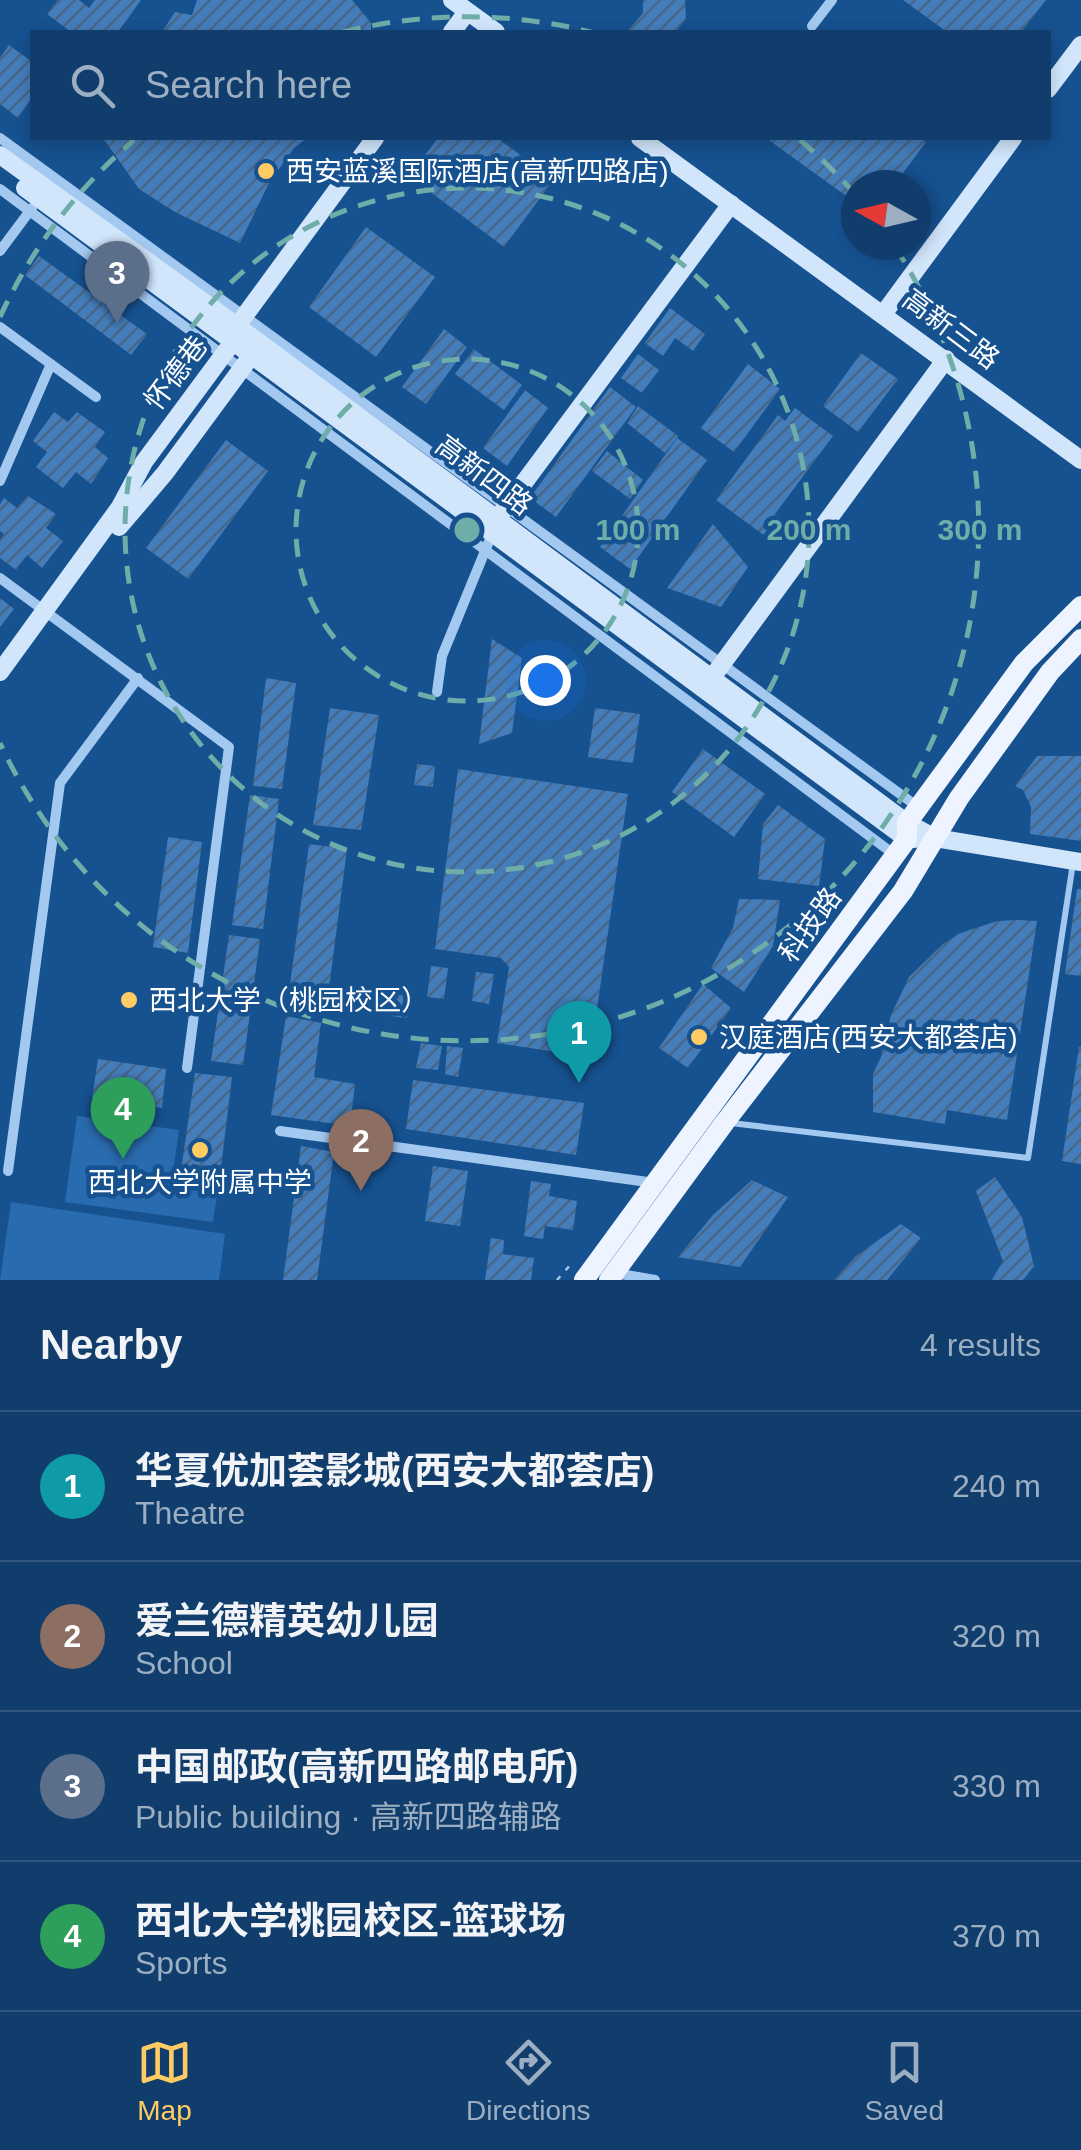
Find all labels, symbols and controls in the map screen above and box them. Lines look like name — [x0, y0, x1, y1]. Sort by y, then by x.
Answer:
search box — [30, 30, 1051, 140]
icon: search — [65, 58, 120, 113]
text: Search here — [145, 64, 352, 106]
place label: 西安蓝溪国际酒店(高新四路店) — [286, 156, 669, 187]
marker: 西安蓝溪国际酒店(高新四路店) — [255, 160, 277, 182]
north arrow — [841, 170, 931, 260]
pin: 3 — [84, 240, 150, 323]
street label: 高新三路 — [897, 283, 1005, 375]
street label: 怀德巷 — [138, 330, 214, 416]
street label: 高新四路 — [430, 429, 538, 521]
centre of rings — [449, 512, 485, 548]
text: 100 m — [595, 513, 681, 546]
text: 200 m — [766, 513, 852, 546]
text: 300 m — [937, 513, 1023, 546]
your location — [520, 655, 571, 706]
street label: 科技路 — [773, 882, 847, 968]
place label: 西北大学（桃园校区） — [149, 985, 429, 1016]
marker: 西北大学（桃园校区） — [118, 989, 140, 1011]
pin: 1 — [546, 1000, 612, 1083]
place label: 汉庭酒店(西安大都荟店) — [719, 1022, 1018, 1053]
marker: 汉庭酒店(西安大都荟店) — [688, 1026, 710, 1048]
pin: 4 — [90, 1076, 156, 1159]
pin: 2 — [328, 1108, 394, 1191]
marker: 西北大学附属中学 — [189, 1139, 211, 1161]
place label: 西北大学附属中学 — [88, 1167, 312, 1198]
text: Nearby — [40, 1321, 182, 1368]
text: 4 results — [920, 1327, 1041, 1363]
text: 华夏优加荟影城(西安大都荟店) — [135, 1450, 654, 1492]
text: 1 — [64, 1468, 81, 1504]
text: 240 m — [952, 1468, 1041, 1504]
text: Theatre — [135, 1495, 245, 1531]
text: 爱兰德精英幼儿园 — [135, 1600, 439, 1642]
text: 2 — [64, 1618, 81, 1654]
text: 320 m — [952, 1618, 1041, 1654]
text: School — [135, 1645, 233, 1681]
text: 中国邮政(高新四路邮电所) — [135, 1746, 578, 1788]
text: 3 — [64, 1768, 81, 1804]
text: 330 m — [952, 1768, 1041, 1804]
text: Public building · 高新四路辅路 — [135, 1799, 562, 1835]
text: 西北大学桃园校区-篮球场 — [135, 1900, 566, 1942]
text: 4 — [64, 1918, 81, 1954]
text: 370 m — [952, 1918, 1041, 1954]
text: Sports — [135, 1945, 227, 1981]
tab: Map — [137, 2035, 192, 2127]
tab: Directions — [466, 2035, 591, 2127]
tab: Saved — [865, 2035, 944, 2127]

